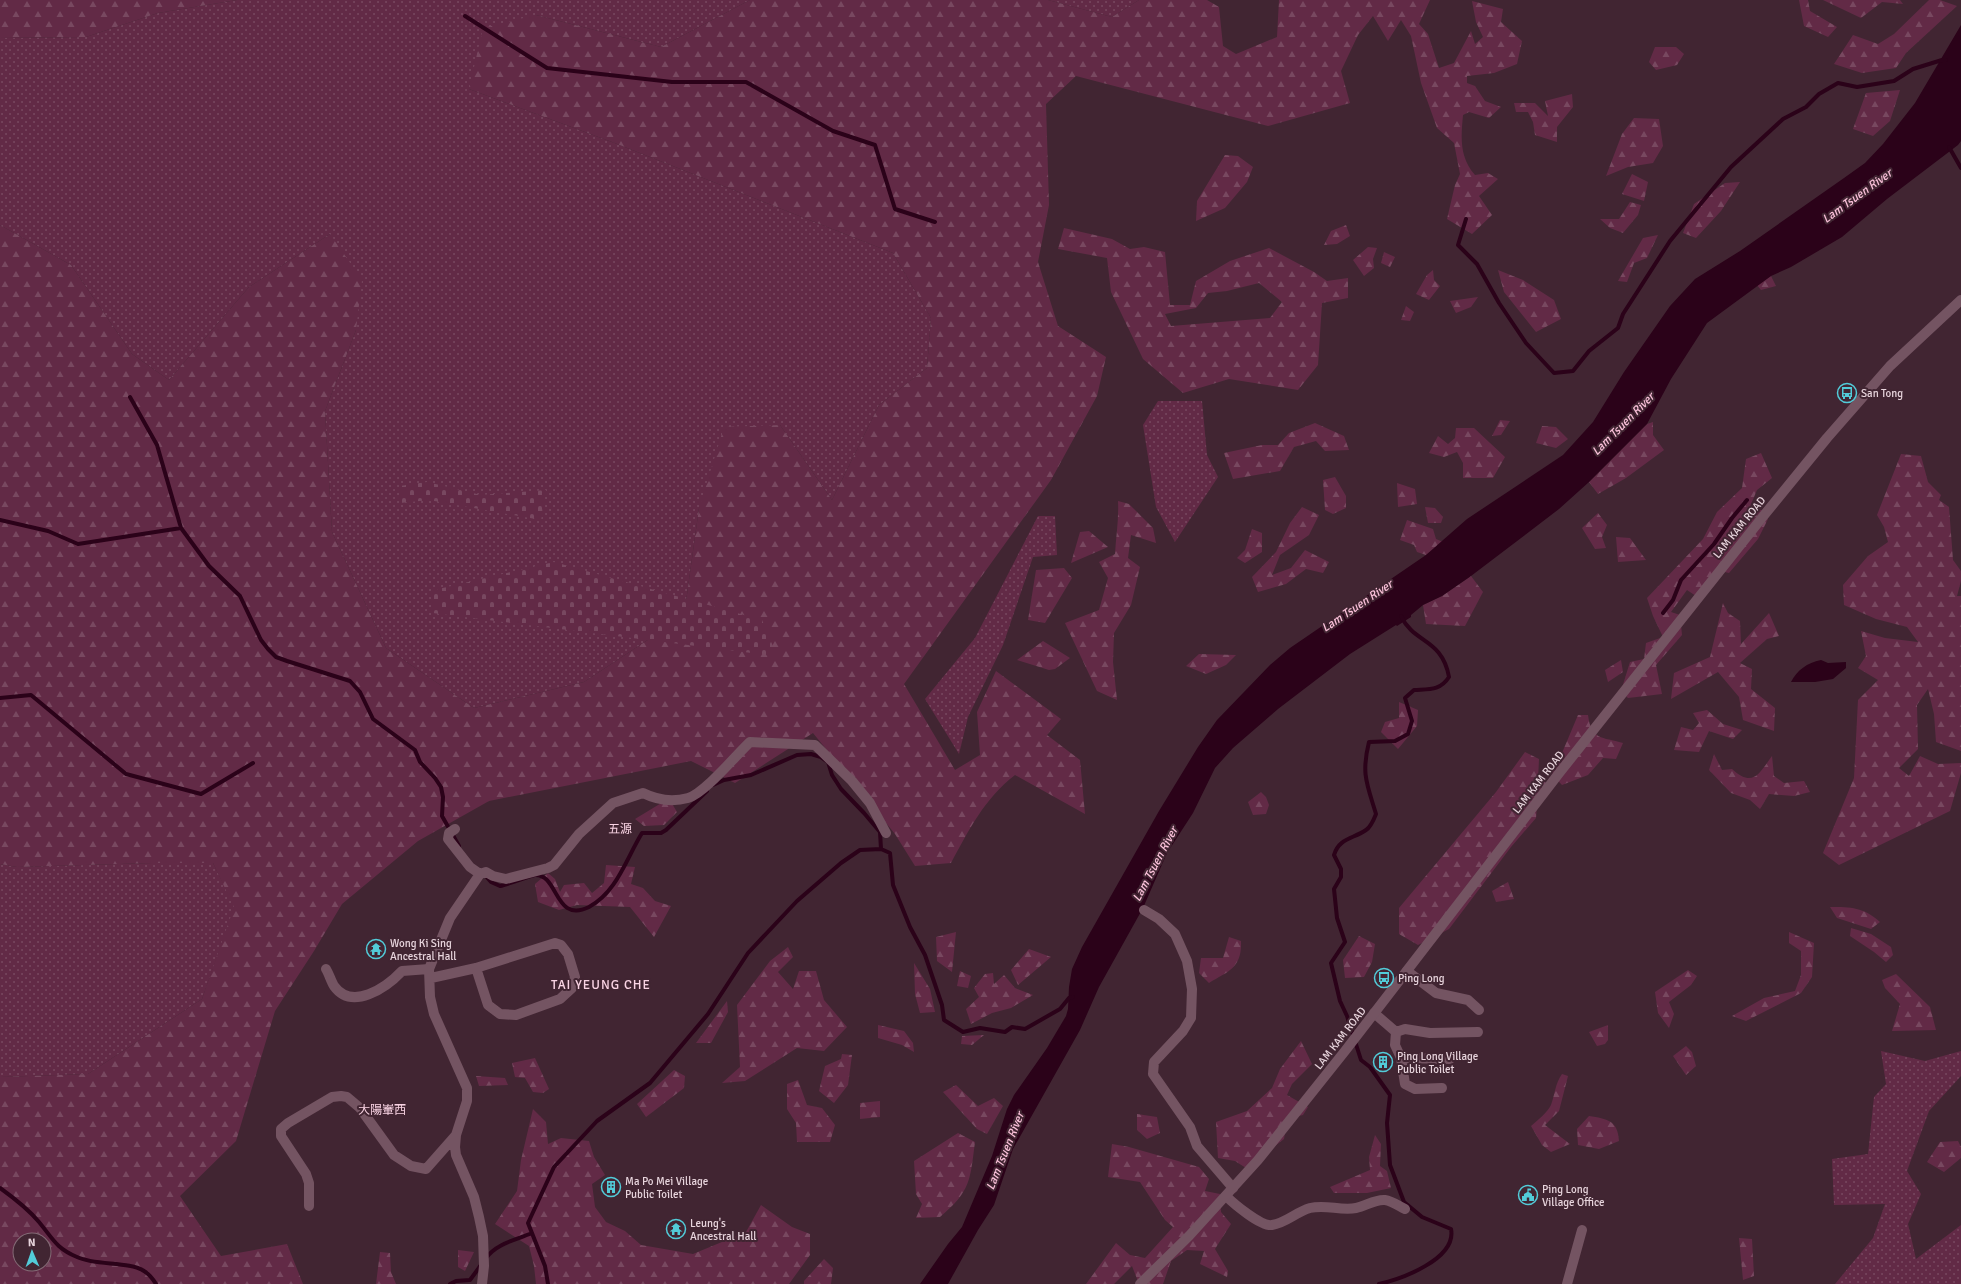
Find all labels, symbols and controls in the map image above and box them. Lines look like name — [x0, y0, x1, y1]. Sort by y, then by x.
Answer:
water label: Lam Tsuen River — [1820, 165, 1896, 227]
bus stop icon: San Tong — [1836, 382, 1858, 404]
place label: San Tong — [1861, 387, 1903, 400]
water label: Lam Tsuen River — [1589, 389, 1659, 459]
street label: LAM KAM ROAD — [1711, 494, 1768, 561]
water label: Lam Tsuen River — [1319, 576, 1397, 636]
street label: LAM KAM ROAD — [1510, 749, 1567, 816]
district label: 五源 — [608, 822, 632, 837]
water label: Lam Tsuen River — [1129, 823, 1182, 904]
place label: Wong Ki Sing Ancestral Hall — [390, 937, 457, 963]
temple icon: Wong Ki Sing Ancestral Hall — [365, 938, 387, 960]
bus stop icon: Ping Long — [1373, 967, 1395, 989]
place label: Ping Long — [1398, 972, 1445, 985]
district label: TAI YEUNG CHE — [551, 977, 651, 993]
street label: LAM KAM ROAD — [1312, 1005, 1369, 1072]
place label: Ping Long Village Public Toilet — [1397, 1050, 1478, 1076]
building icon: Ping Long Village Public Toilet — [1372, 1051, 1394, 1073]
district label: 大陽輋西 — [358, 1103, 406, 1118]
water label: Lam Tsuen River — [983, 1109, 1028, 1192]
place label: Ma Po Mei Village Public Toilet — [625, 1175, 708, 1201]
building icon: Ma Po Mei Village Public Toilet — [600, 1176, 622, 1198]
place label: Ping Long Village Office — [1542, 1183, 1605, 1209]
public building icon: Ping Long Village Office — [1517, 1184, 1539, 1206]
place label: Leung's Ancestral Hall — [690, 1217, 757, 1243]
temple icon: Leung's Ancestral Hall — [665, 1218, 687, 1240]
north arrow — [12, 1232, 52, 1272]
text: N — [28, 1236, 36, 1249]

